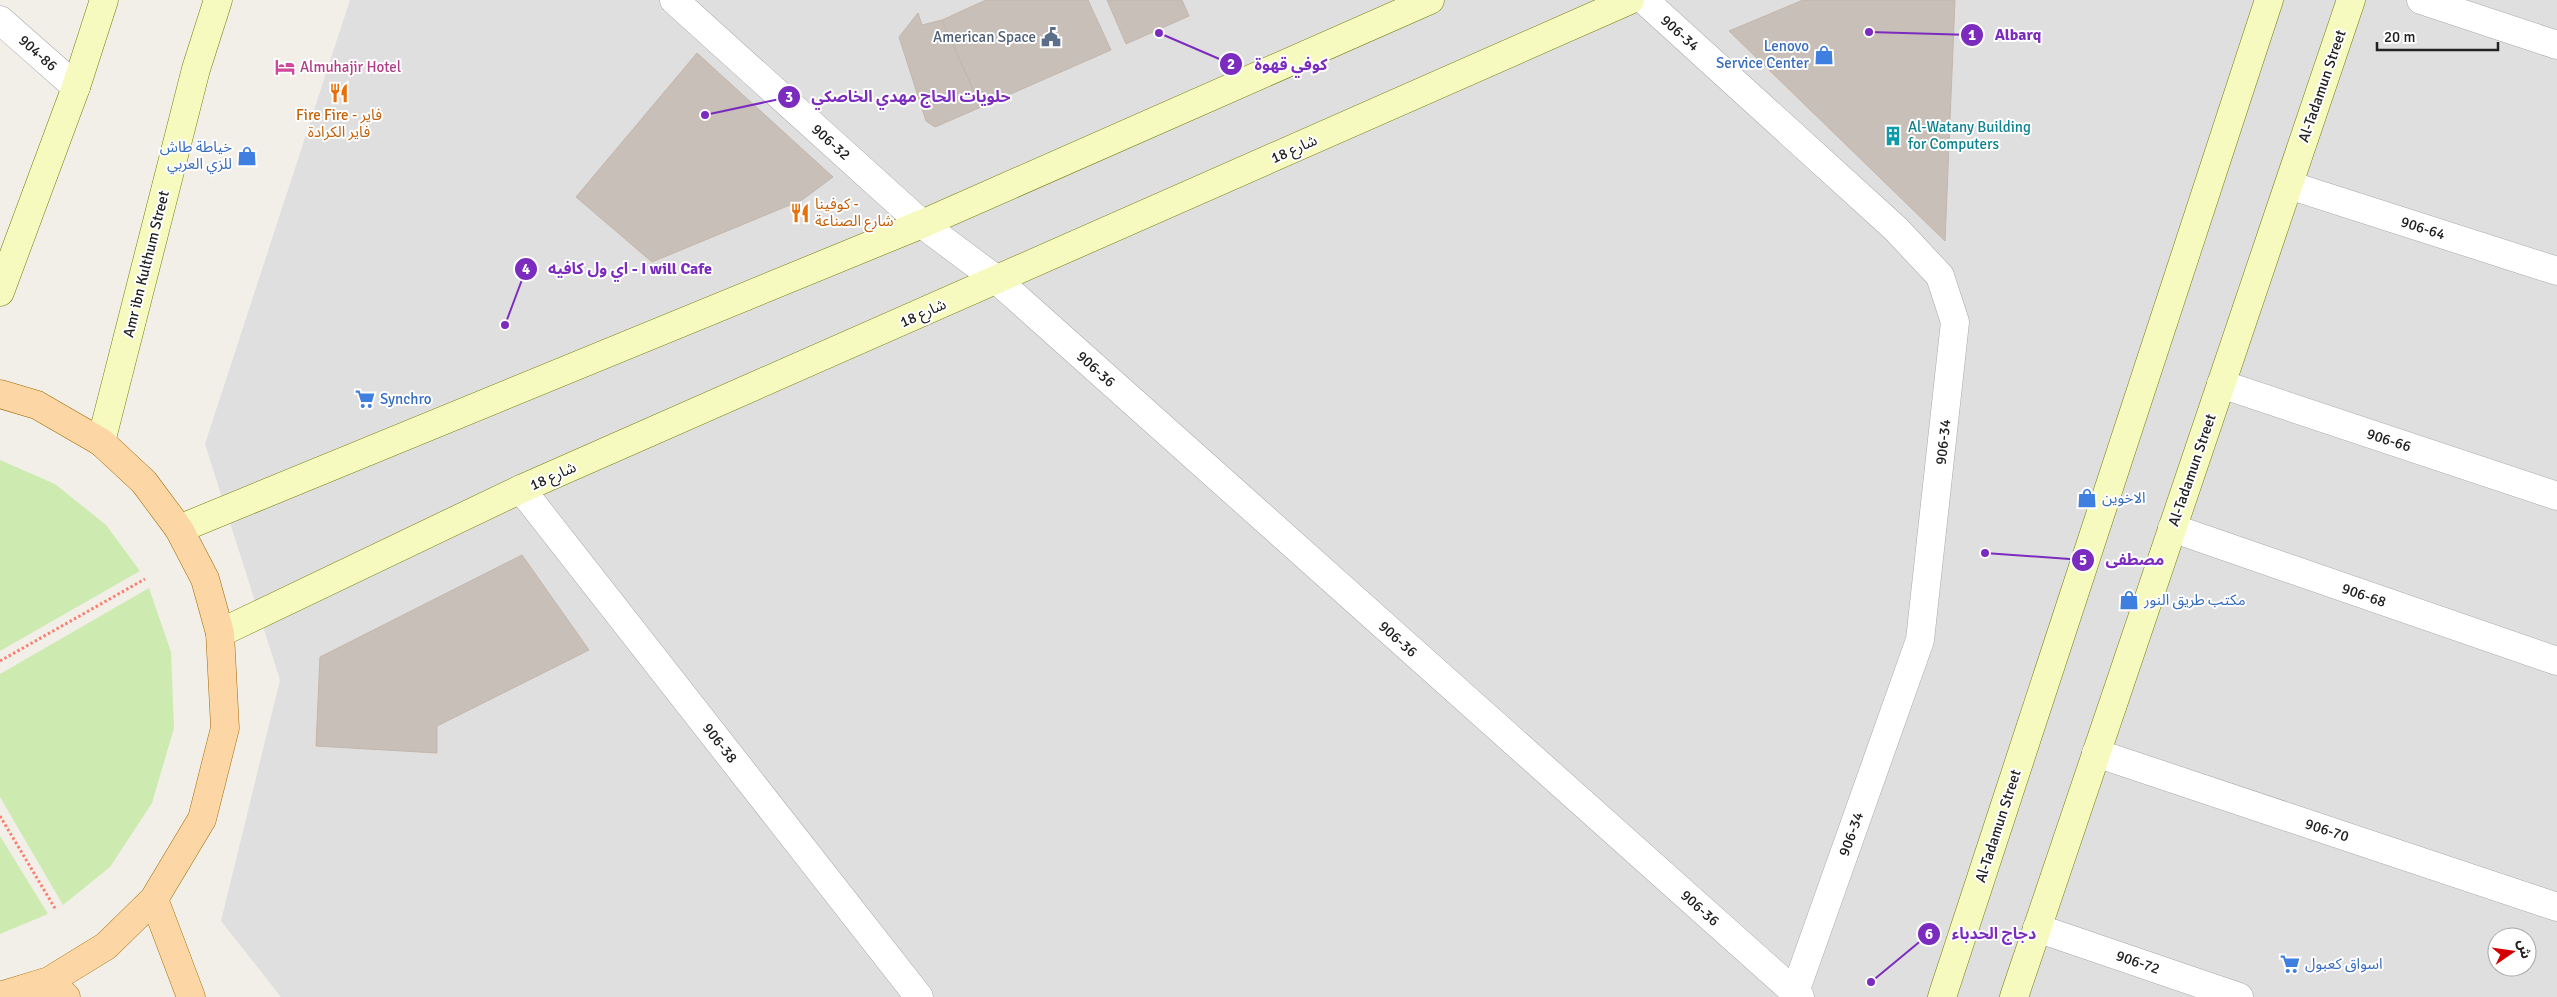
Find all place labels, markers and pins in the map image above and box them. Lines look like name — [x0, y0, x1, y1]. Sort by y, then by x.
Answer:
callout: Albarq — [1959, 19, 2051, 50]
public building icon: American Space — [1040, 26, 1062, 48]
place label: American Space — [933, 28, 1036, 46]
place label: Lenovo Service Center — [1716, 37, 1809, 72]
shop icon: Lenovo Service Center — [1813, 44, 1835, 66]
callout: كوفي قهوة — [1219, 49, 1337, 80]
hotel icon: Almuhajir Hotel — [274, 56, 296, 78]
place label: Almuhajir Hotel — [300, 58, 401, 76]
callout: حلويات الحاج مهدي الخاصكي — [777, 81, 1021, 112]
restaurant icon: Fire Fire - فاير فاير الكرادة — [328, 82, 350, 104]
place label: Fire Fire - فاير فاير الكرادة — [296, 106, 382, 141]
place label: Al-Watany Building for Computers — [1908, 118, 2031, 153]
building icon: Al-Watany Building for Computers — [1882, 125, 1904, 147]
place label: خياطة طاش للزي العربي — [160, 138, 232, 175]
shop icon: خياطة طاش للزي العربي — [236, 145, 258, 167]
place label: كوفينا - شارع الصناعة — [815, 195, 894, 233]
restaurant icon: كوفينا - شارع الصناعة — [789, 202, 811, 224]
callout: اي ول كافيه - I will Cafe — [514, 253, 722, 284]
supermarket icon: Synchro — [354, 388, 376, 410]
place label: Synchro — [380, 390, 432, 408]
shop icon: الاخوين — [2076, 487, 2098, 509]
place label: الاخوين — [2102, 489, 2146, 507]
callout: مصطفى — [2071, 544, 2175, 575]
shop icon: مكتب طريق النور — [2118, 589, 2140, 611]
place label: مكتب طريق النور — [2143, 591, 2246, 610]
callout: دجاج الحدباء — [1917, 918, 2046, 949]
supermarket icon: اسواق كعبول — [2279, 953, 2301, 975]
place label: اسواق كعبول — [2305, 955, 2383, 973]

